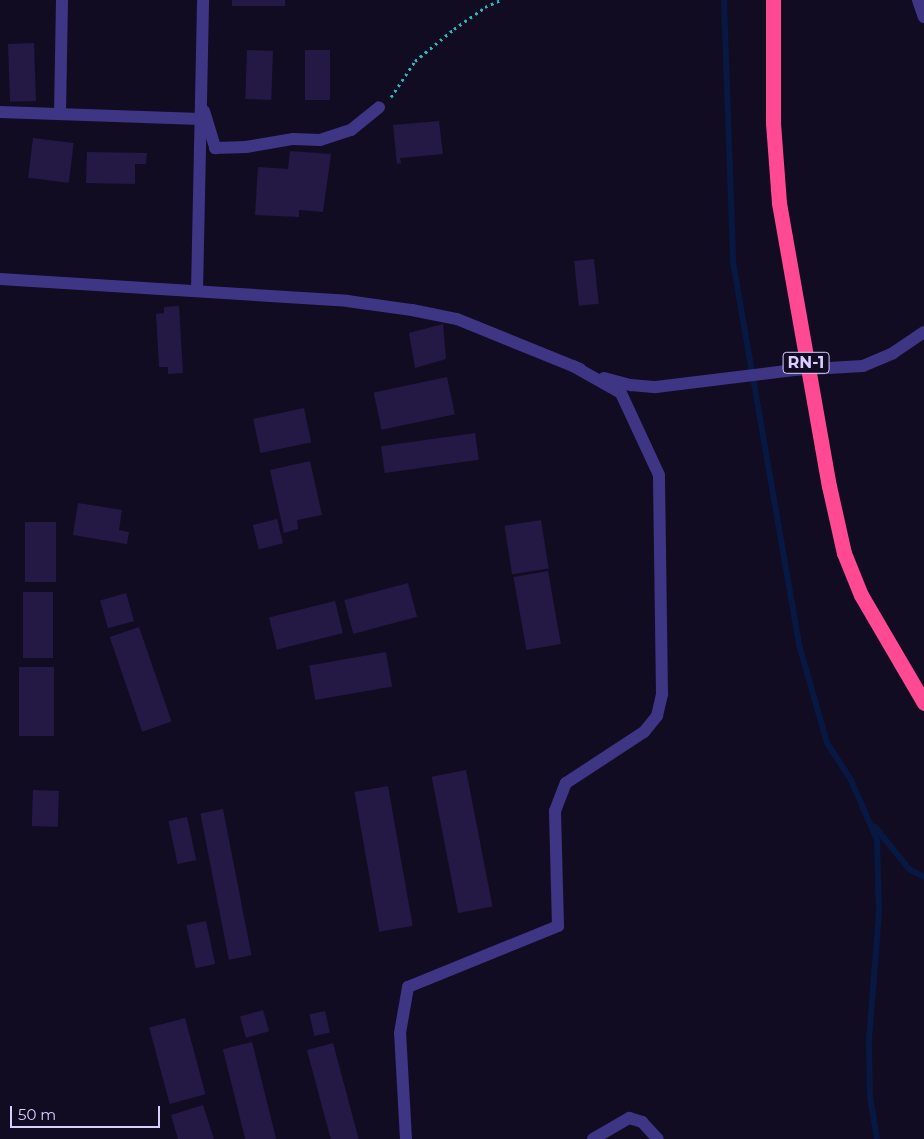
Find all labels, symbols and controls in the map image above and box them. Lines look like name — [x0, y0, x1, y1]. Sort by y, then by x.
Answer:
road number: RN-1 — [782, 349, 830, 376]
scale bar — [12, 1096, 162, 1128]
text: 50 m — [18, 1105, 56, 1124]

